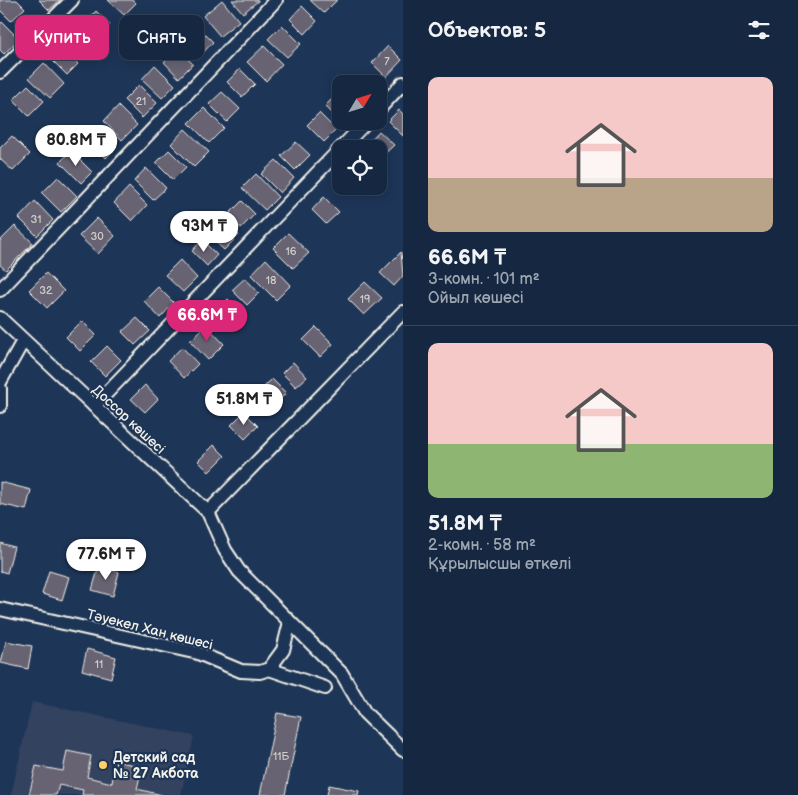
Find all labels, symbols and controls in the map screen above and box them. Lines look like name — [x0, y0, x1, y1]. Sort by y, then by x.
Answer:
chip: Купить — [15, 15, 109, 60]
chip: Снять — [119, 15, 204, 60]
icon: filters — [745, 16, 773, 44]
text: Объектов: 5 — [428, 18, 546, 43]
house number: 7 — [384, 55, 390, 68]
north arrow — [332, 75, 388, 130]
map controls — [332, 75, 387, 195]
house number: 21 — [136, 95, 146, 108]
icon: home — [556, 110, 646, 200]
pin: 80.8M ₸ — [30, 124, 122, 167]
text: 80.8M ₸ — [46, 131, 106, 150]
button: locate — [332, 140, 387, 195]
pin: 93M ₸ — [169, 210, 239, 253]
house number: 31 — [30, 213, 42, 226]
text: 93M ₸ — [181, 217, 227, 236]
house number: 30 — [90, 230, 104, 243]
house number: 16 — [286, 245, 297, 258]
text: 66.6M ₸ — [428, 245, 506, 270]
text: 3-комн. · 101 m² — [428, 270, 540, 289]
house number: 18 — [266, 274, 276, 287]
house number: 32 — [39, 284, 53, 297]
text: Ойыл көшесі — [428, 289, 524, 308]
house number: 19 — [360, 293, 370, 306]
pin: 66.6M ₸ — [161, 300, 253, 342]
text: 66.6M ₸ — [177, 306, 237, 325]
icon: home — [556, 375, 646, 465]
street label: Доссор көшесі — [89, 381, 169, 458]
pin: 51.8M ₸ — [198, 384, 290, 426]
text: 51.8M ₸ — [216, 390, 272, 409]
text: 51.8M ₸ — [428, 511, 501, 536]
text: 2-комн. · 58 m² — [428, 536, 536, 555]
pin: 77.6M ₸ — [60, 538, 152, 581]
text: 77.6M ₸ — [77, 545, 135, 564]
text: Құрылысшы өткелі — [428, 555, 572, 574]
street label: Тәуекел Хан көшесі — [85, 606, 215, 653]
house number: 11 — [95, 658, 103, 671]
place label: Детский сад № 27 Акбота — [113, 749, 199, 782]
house number: 11Б — [273, 750, 289, 763]
marker: Детский сад № 27 Акбота — [97, 759, 109, 771]

